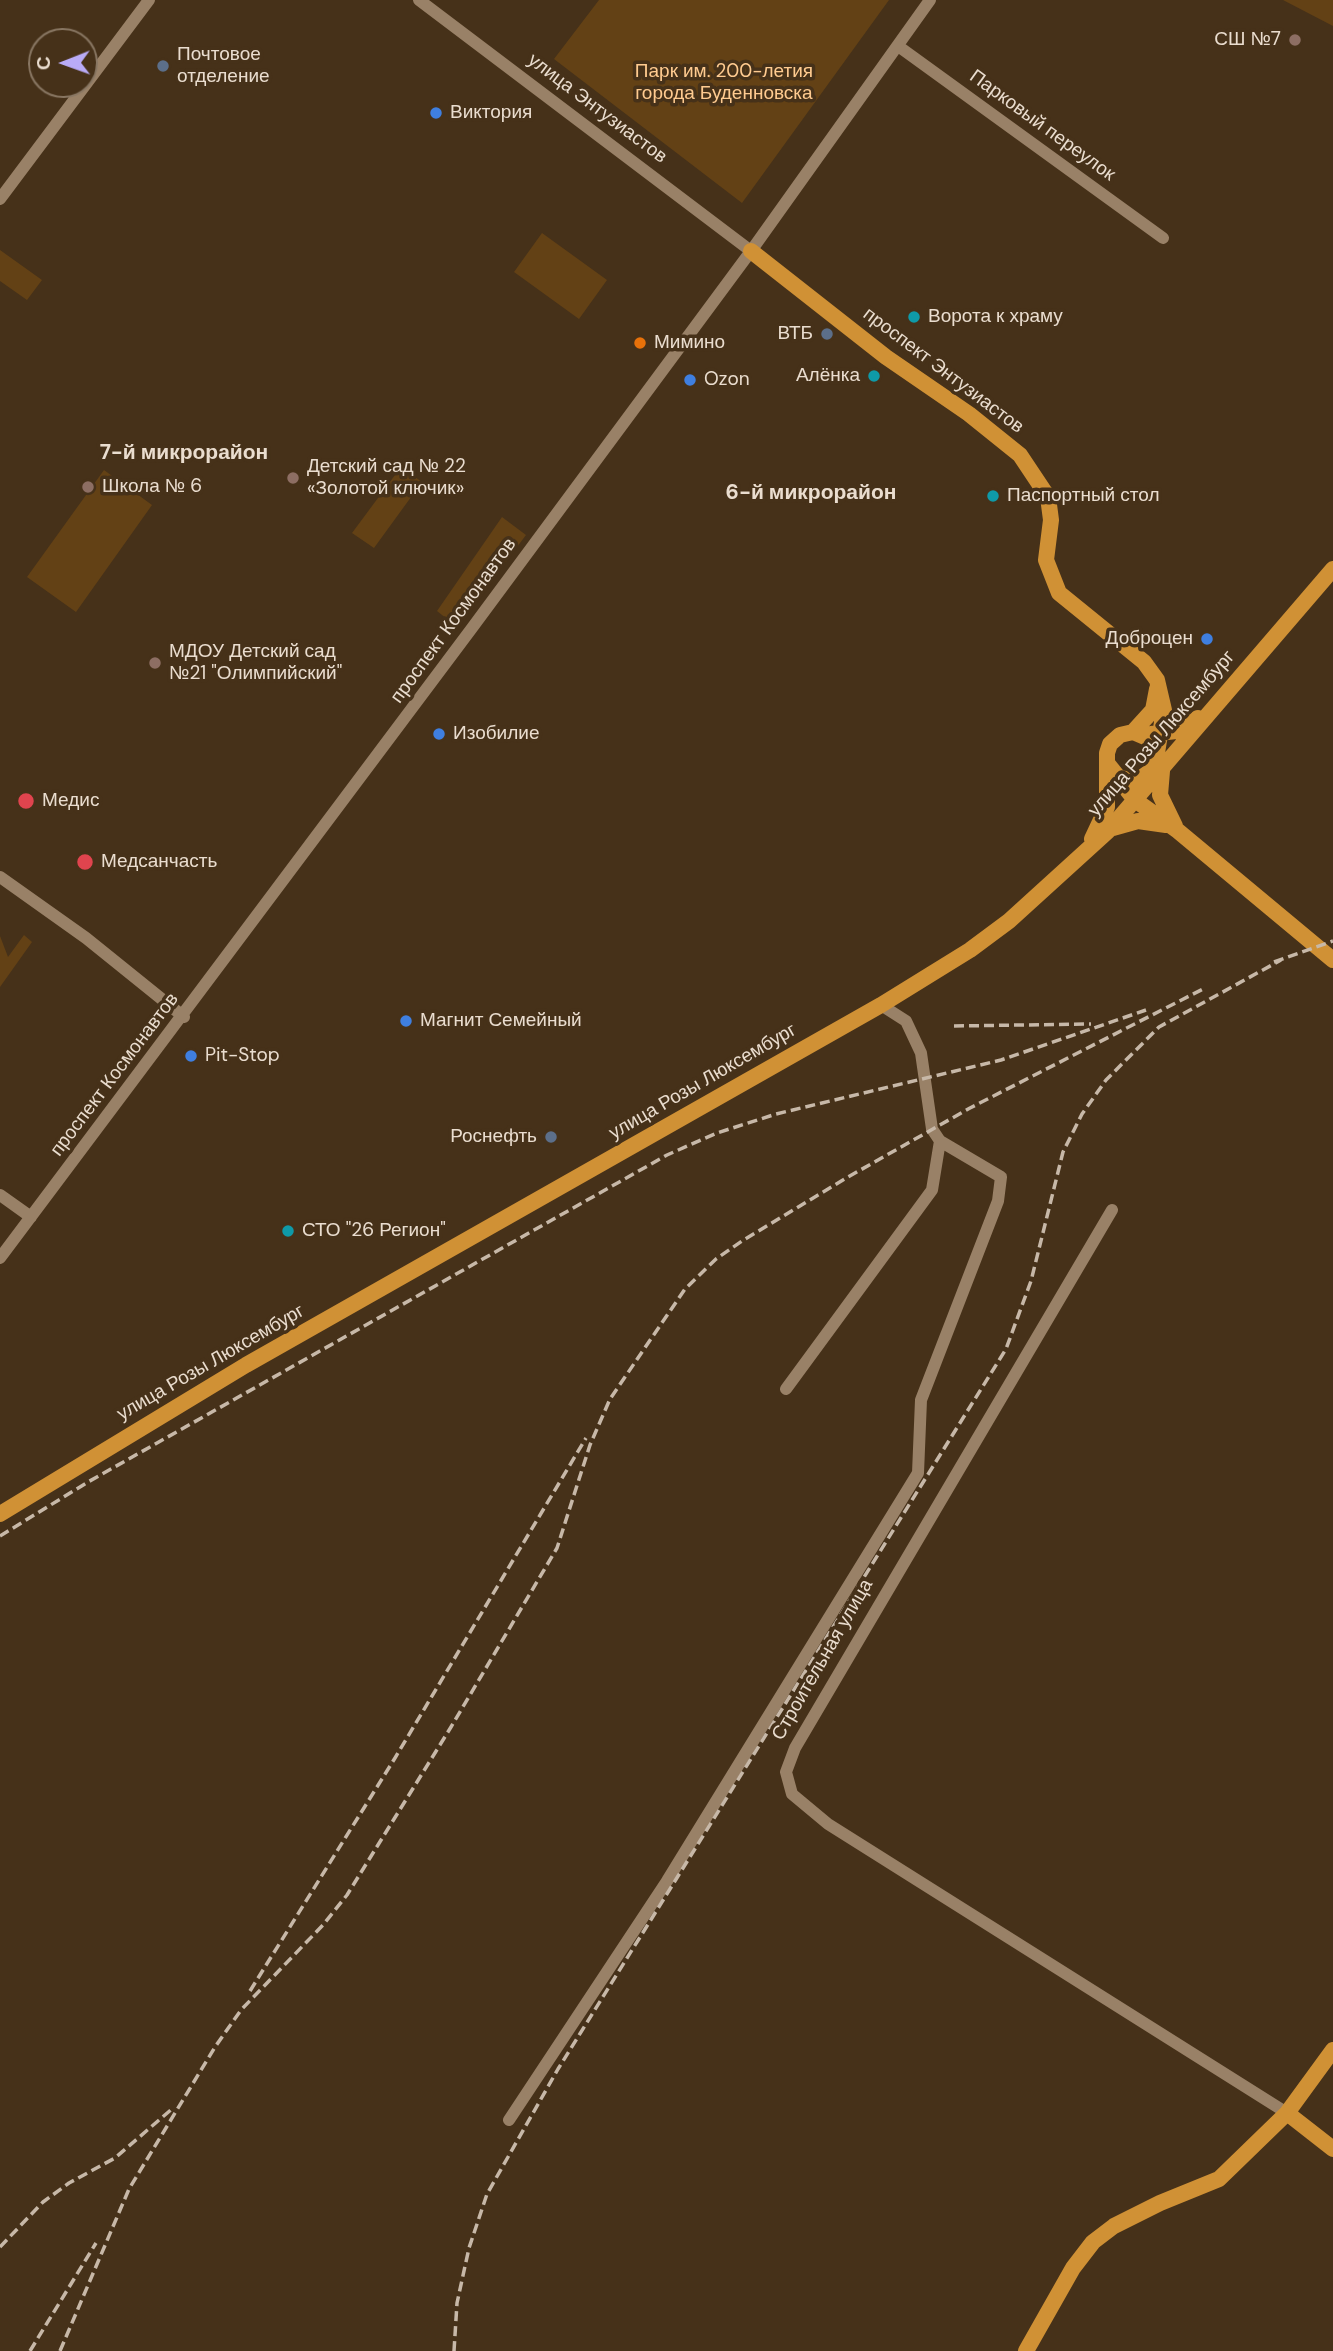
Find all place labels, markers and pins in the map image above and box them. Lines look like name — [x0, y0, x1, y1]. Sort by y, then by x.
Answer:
place label: СШ №7 — [1214, 29, 1281, 51]
marker: СШ №7 — [1287, 32, 1303, 48]
place label: Почтовое отделение — [177, 44, 270, 88]
marker: Почтовое отделение — [155, 58, 171, 74]
place label: Виктория — [450, 102, 532, 124]
marker: Виктория — [428, 105, 444, 121]
place label: Ворота к храму — [928, 306, 1063, 328]
marker: Ворота к храму — [906, 309, 922, 325]
place label: ВТБ — [778, 323, 813, 345]
marker: ВТБ — [819, 326, 835, 342]
place label: Мимино — [654, 332, 725, 354]
marker: Мимино — [632, 335, 648, 351]
place label: Алёнка — [796, 365, 860, 387]
marker: Алёнка — [866, 368, 882, 384]
place label: Ozon — [704, 369, 750, 391]
marker: Ozon — [682, 372, 698, 388]
place label: Детский сад № 22 «Золотой ключик» — [307, 456, 466, 500]
marker: Детский сад № 22 «Золотой ключик» — [285, 470, 301, 486]
place label: Школа № 6 — [102, 476, 202, 498]
marker: Школа № 6 — [80, 479, 96, 495]
place label: Паспортный стол — [1007, 485, 1159, 507]
marker: Паспортный стол — [985, 488, 1001, 504]
place label: Доброцен — [1106, 628, 1193, 650]
marker: Доброцен — [1199, 631, 1215, 647]
place label: МДОУ Детский сад №21 "Олимпийский" — [169, 641, 342, 685]
marker: МДОУ Детский сад №21 "Олимпийский" — [147, 655, 163, 671]
place label: Изобилие — [453, 723, 539, 745]
marker: Изобилие — [431, 726, 447, 742]
place label: Медис — [42, 790, 99, 812]
marker: Медис — [16, 791, 36, 811]
place label: Медсанчасть — [101, 851, 217, 873]
marker: Медсанчасть — [75, 852, 95, 872]
place label: Магнит Семейный — [420, 1010, 582, 1032]
marker: Магнит Семейный — [398, 1013, 414, 1029]
place label: Pit-Stop — [205, 1045, 280, 1067]
marker: Pit-Stop — [183, 1048, 199, 1064]
place label: Роснефть — [450, 1126, 537, 1148]
marker: Роснефть — [543, 1129, 559, 1145]
place label: СТО "26 Регион" — [302, 1220, 446, 1242]
marker: СТО "26 Регион" — [280, 1223, 296, 1239]

